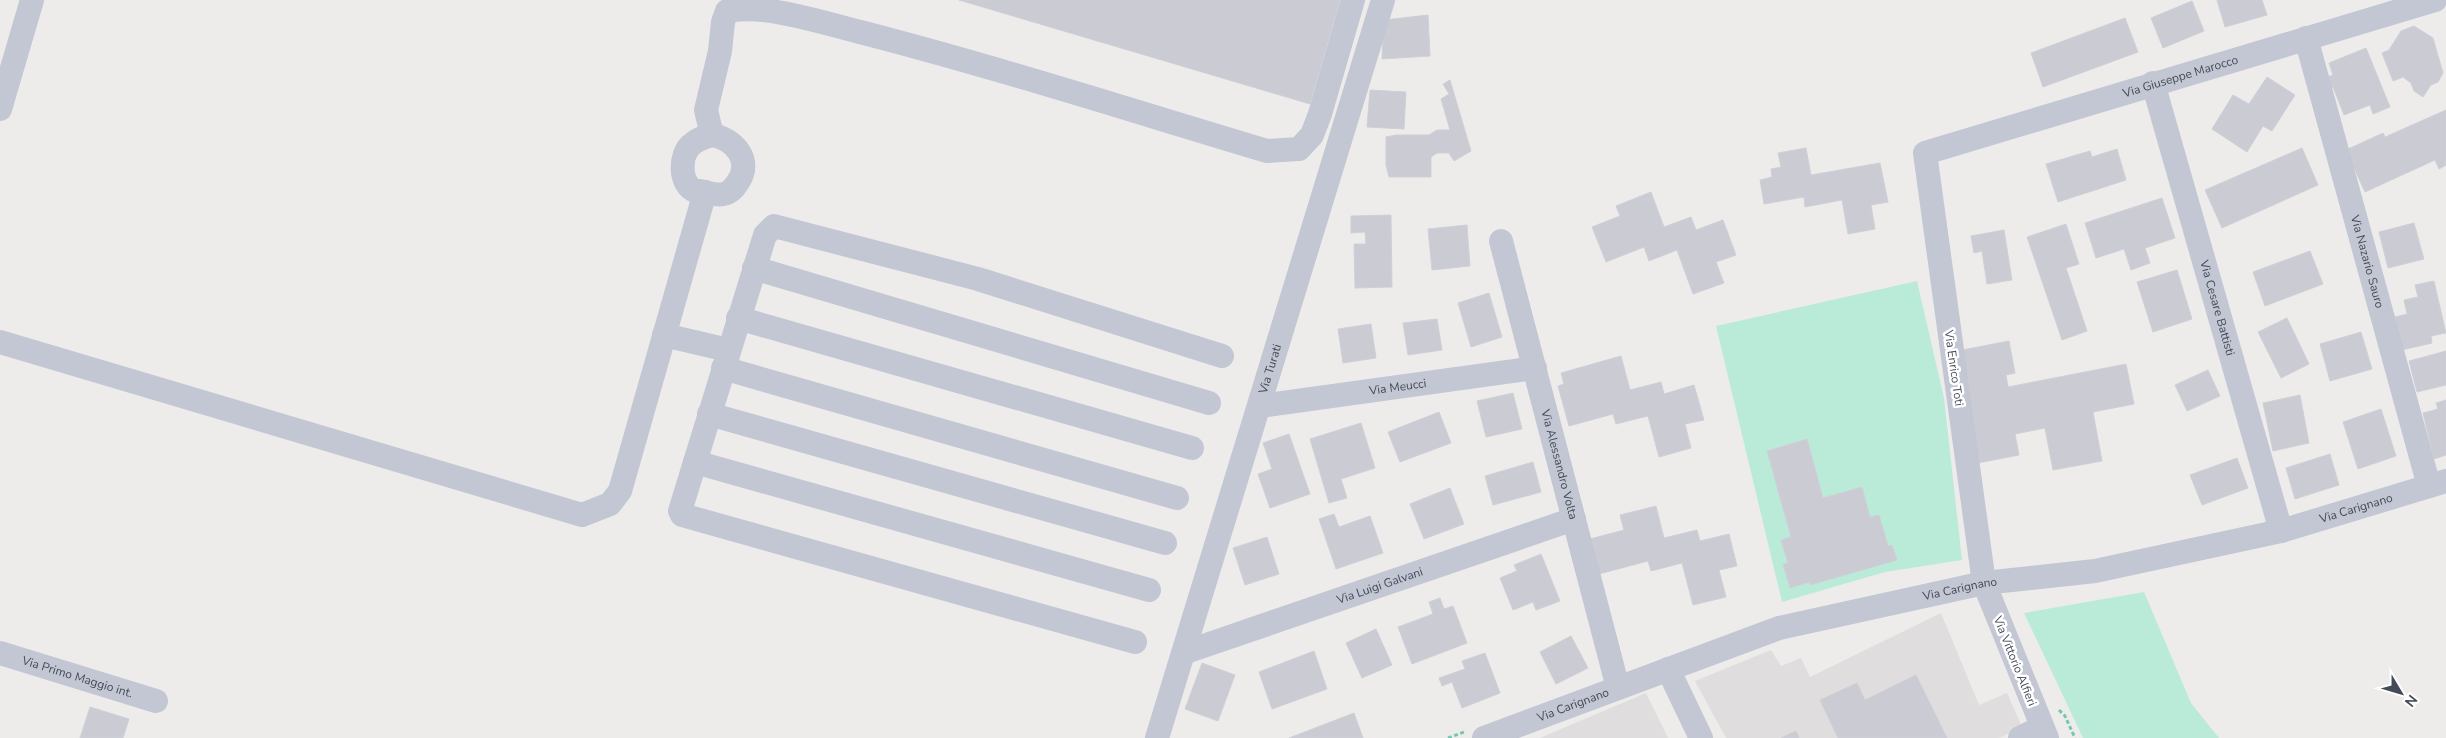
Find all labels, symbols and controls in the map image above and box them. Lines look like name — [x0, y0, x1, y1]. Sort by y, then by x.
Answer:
street label: Via Giuseppe Marocco — [2120, 51, 2240, 102]
street label: Via Nazario Sauro — [2347, 212, 2388, 310]
street label: Via Cesare Battisti — [2196, 257, 2239, 358]
street label: Via Enrico Toti — [1941, 328, 1967, 407]
street label: Via Turati — [1255, 342, 1285, 397]
street label: Via Meucci — [1367, 375, 1427, 399]
street label: Via Alessandro Volta — [1537, 407, 1582, 521]
street label: Via Carignano — [2317, 490, 2395, 527]
street label: Via Luigi Galvani — [1334, 563, 1425, 608]
street label: Via Carignano — [1920, 574, 1998, 604]
street label: Via Vittorio Alfieri — [1989, 613, 2040, 708]
street label: Via Primo Maggio int. — [19, 652, 135, 701]
north arrow — [2376, 668, 2426, 718]
street label: Via Carignano — [1534, 684, 1612, 726]
text: N — [2400, 691, 2422, 711]

